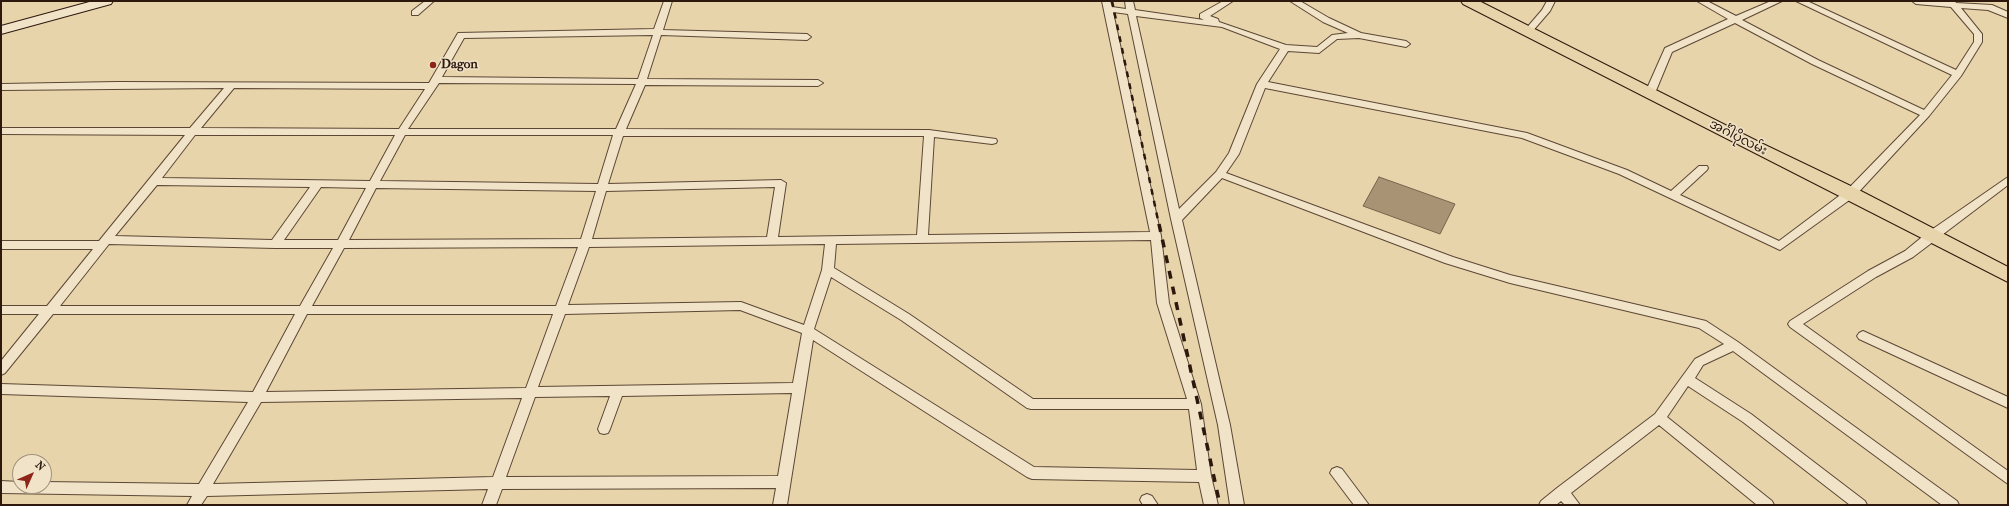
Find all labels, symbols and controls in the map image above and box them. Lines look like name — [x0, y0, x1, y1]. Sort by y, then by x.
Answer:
place label: Dagon — [441, 57, 478, 73]
marker: Dagon — [428, 60, 438, 70]
street label: အင်္ဂါပိုလမ်း — [1707, 117, 1769, 159]
north arrow — [12, 454, 52, 494]
text: N — [33, 458, 48, 473]

